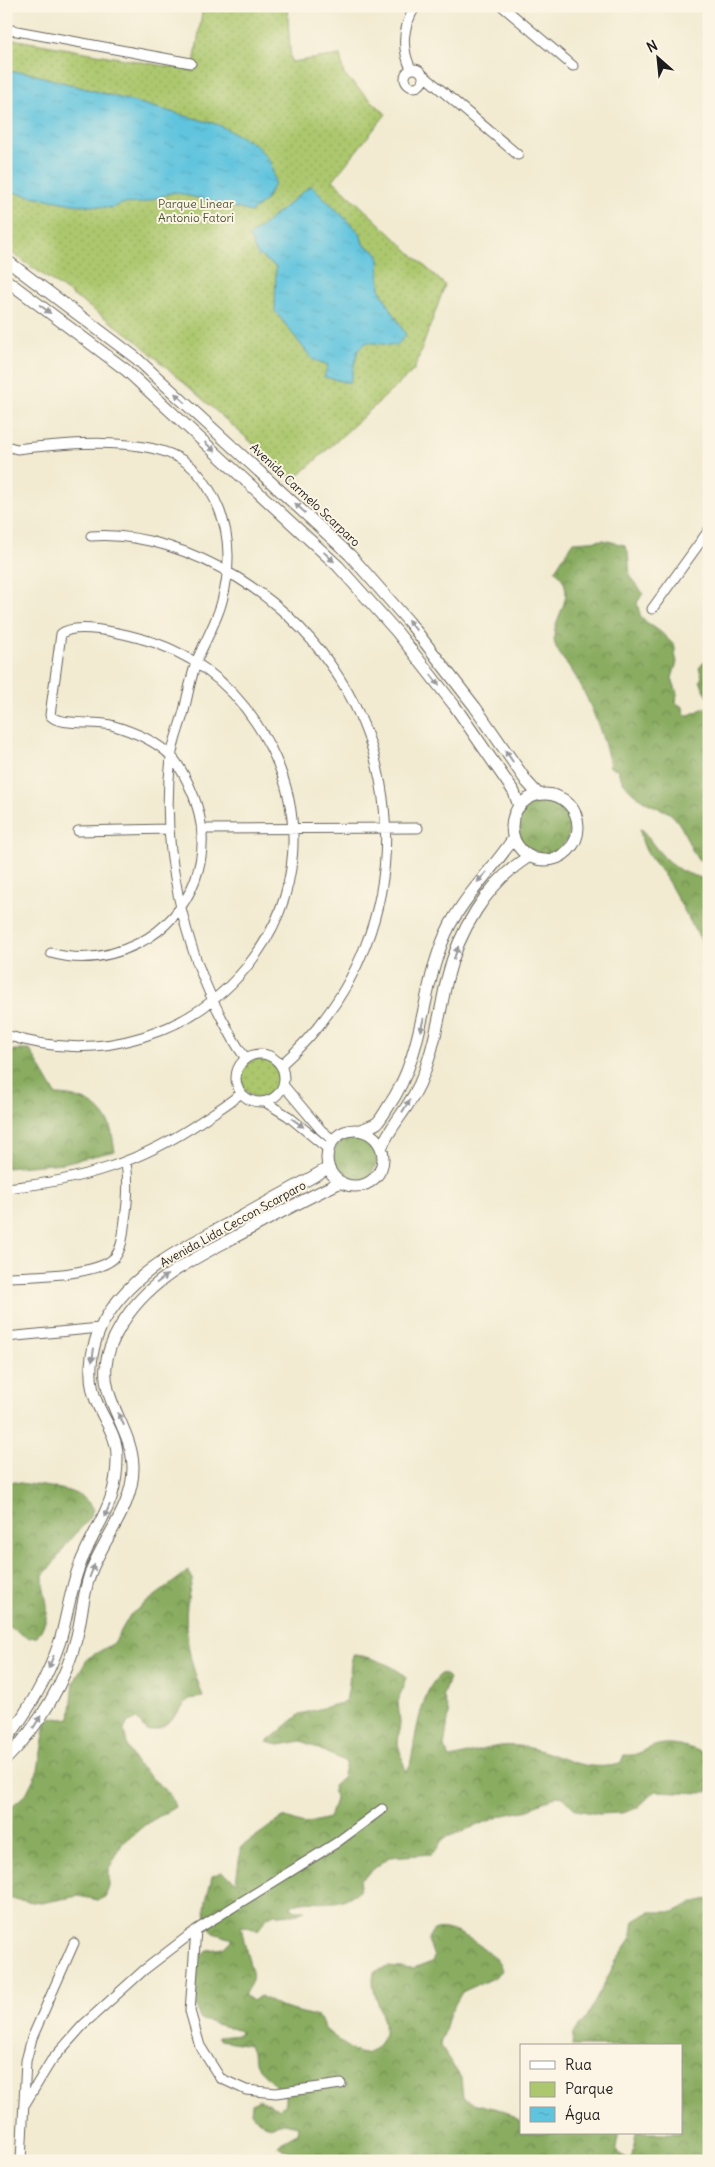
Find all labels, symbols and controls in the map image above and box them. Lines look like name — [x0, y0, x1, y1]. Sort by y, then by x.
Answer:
north arrow — [632, 32, 682, 82]
text: N — [644, 36, 660, 57]
park label: Parque Linear Antonio Fatori — [158, 196, 234, 225]
one-way arrow — [38, 304, 51, 315]
one-way arrow — [175, 392, 187, 404]
street label: Avenida Carmelo Scarparo — [247, 440, 364, 550]
one-way arrow — [203, 441, 215, 453]
one-way arrow — [294, 502, 306, 514]
one-way arrow — [323, 551, 335, 563]
one-way arrow — [406, 619, 417, 632]
one-way arrow — [429, 674, 440, 687]
one-way arrow — [504, 749, 514, 763]
one-way arrow — [477, 871, 488, 884]
one-way arrow — [452, 945, 460, 960]
one-way arrow — [418, 1018, 426, 1033]
one-way arrow — [402, 1100, 411, 1113]
one-way arrow — [291, 1118, 304, 1129]
street label: Avenida Lida Ceccon Scarparo — [157, 1177, 309, 1270]
one-way arrow — [155, 1274, 169, 1284]
one-way arrow — [88, 1348, 96, 1364]
one-way arrow — [116, 1412, 124, 1426]
one-way arrow — [102, 1504, 110, 1518]
one-way arrow — [89, 1563, 96, 1578]
one-way arrow — [46, 1655, 54, 1669]
one-way arrow — [32, 1715, 42, 1728]
legend — [520, 2044, 682, 2134]
text: Rua — [565, 2055, 592, 2074]
text: Parque — [565, 2079, 613, 2098]
text: Água — [565, 2105, 601, 2124]

